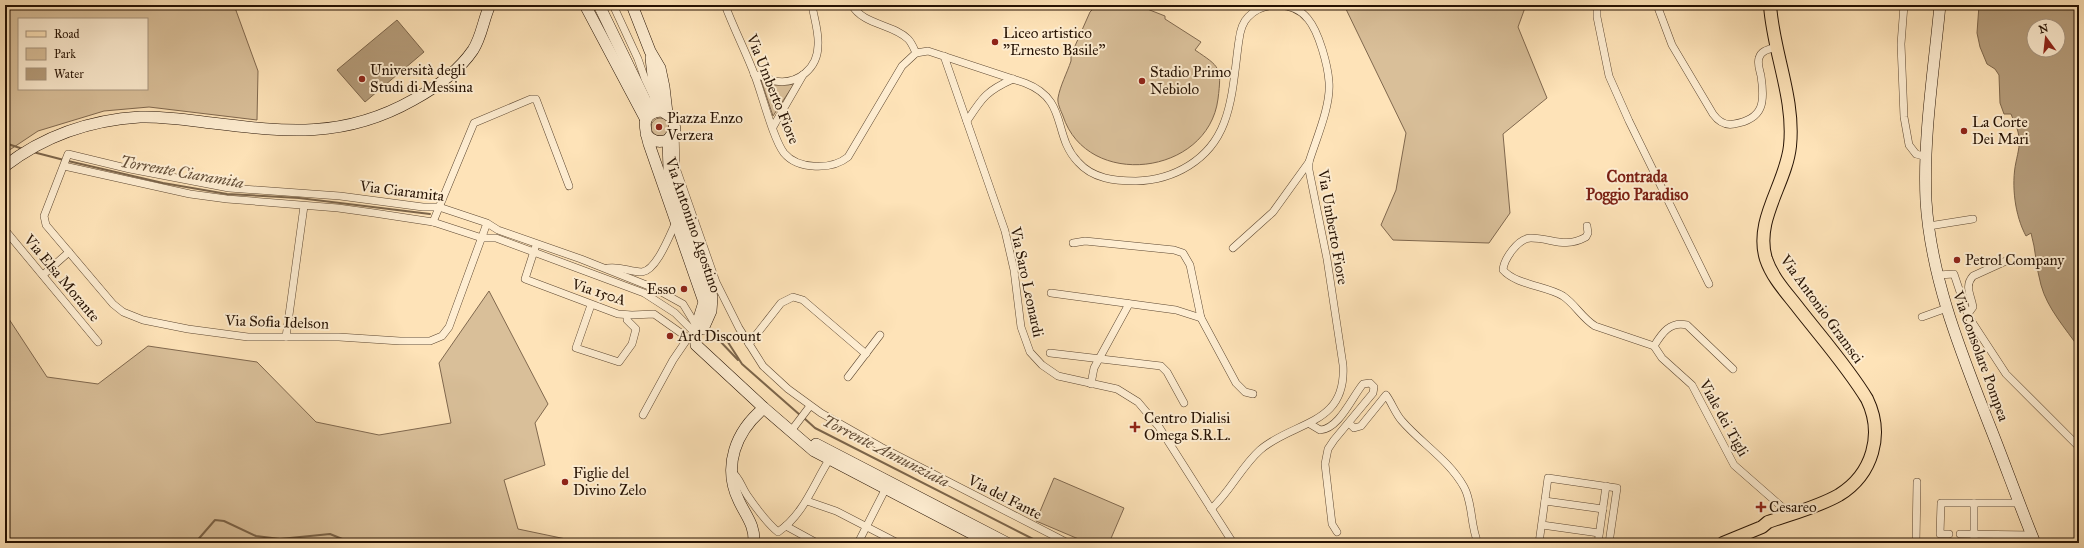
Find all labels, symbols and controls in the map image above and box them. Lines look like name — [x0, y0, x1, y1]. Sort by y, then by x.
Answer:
legend — [18, 18, 148, 90]
north arrow — [2026, 18, 2066, 58]
text: N — [2037, 21, 2050, 36]
place label: Liceo artistico "Ernesto Basile" — [1003, 24, 1106, 59]
text: Road — [54, 27, 80, 41]
street label: Via Umberto Fiore — [742, 31, 803, 146]
marker: Liceo artistico "Ernesto Basile" — [990, 37, 1000, 47]
text: Park — [54, 47, 76, 61]
place label: Università degli Studi di Messina — [370, 61, 473, 96]
place label: Stadio Primo Nebiolo — [1150, 63, 1232, 98]
text: Water — [54, 67, 84, 81]
marker: Università degli Studi di Messina — [357, 74, 367, 84]
marker: Stadio Primo Nebiolo — [1137, 76, 1147, 86]
place label: Piazza Enzo Verzera — [666, 109, 743, 144]
place label: La Corte Dei Mari — [1972, 113, 2029, 148]
marker: Piazza Enzo Verzera — [654, 122, 664, 132]
marker: La Corte Dei Mari — [1959, 126, 1969, 136]
water label: Torrente Ciaramita — [119, 152, 246, 192]
street label: Via Antonino Agostino — [661, 154, 725, 295]
street label: Via Umberto Fiore — [1314, 167, 1352, 286]
district label: Contrada Poggio Paradiso — [1586, 167, 1688, 205]
street label: Via Ciaramita — [358, 177, 446, 205]
street label: Via Saro Leonardi — [1006, 224, 1047, 339]
street label: Via Elsa Morante — [20, 230, 104, 325]
street label: Via Antonio Gramsci — [1776, 250, 1867, 367]
place label: Petrol Company — [1965, 251, 2065, 269]
marker: Petrol Company — [1952, 255, 1962, 265]
street label: Via 150A — [569, 275, 628, 309]
place label: Esso — [647, 280, 676, 298]
marker: Esso — [679, 284, 689, 294]
street label: Via Consolare Pompea — [1949, 288, 2013, 424]
street label: Via Sofia Idelson — [224, 311, 329, 333]
place label: Ard Discount — [677, 327, 762, 345]
marker: Ard Discount — [665, 331, 675, 341]
street label: Viale dei Tigli — [1695, 376, 1752, 460]
place label: Centro Dialisi Omega S.R.L. — [1144, 409, 1231, 444]
water label: Torrente Annunziata — [820, 411, 953, 491]
marker: Centro Dialisi Omega S.R.L. — [1129, 421, 1141, 433]
place label: Figlie del Divino Zelo — [573, 464, 647, 499]
street label: Via del Fante — [964, 470, 1045, 523]
marker: Figlie del Divino Zelo — [560, 477, 570, 487]
place label: Cesareo — [1769, 498, 1817, 516]
marker: Cesareo — [1756, 502, 1766, 512]

